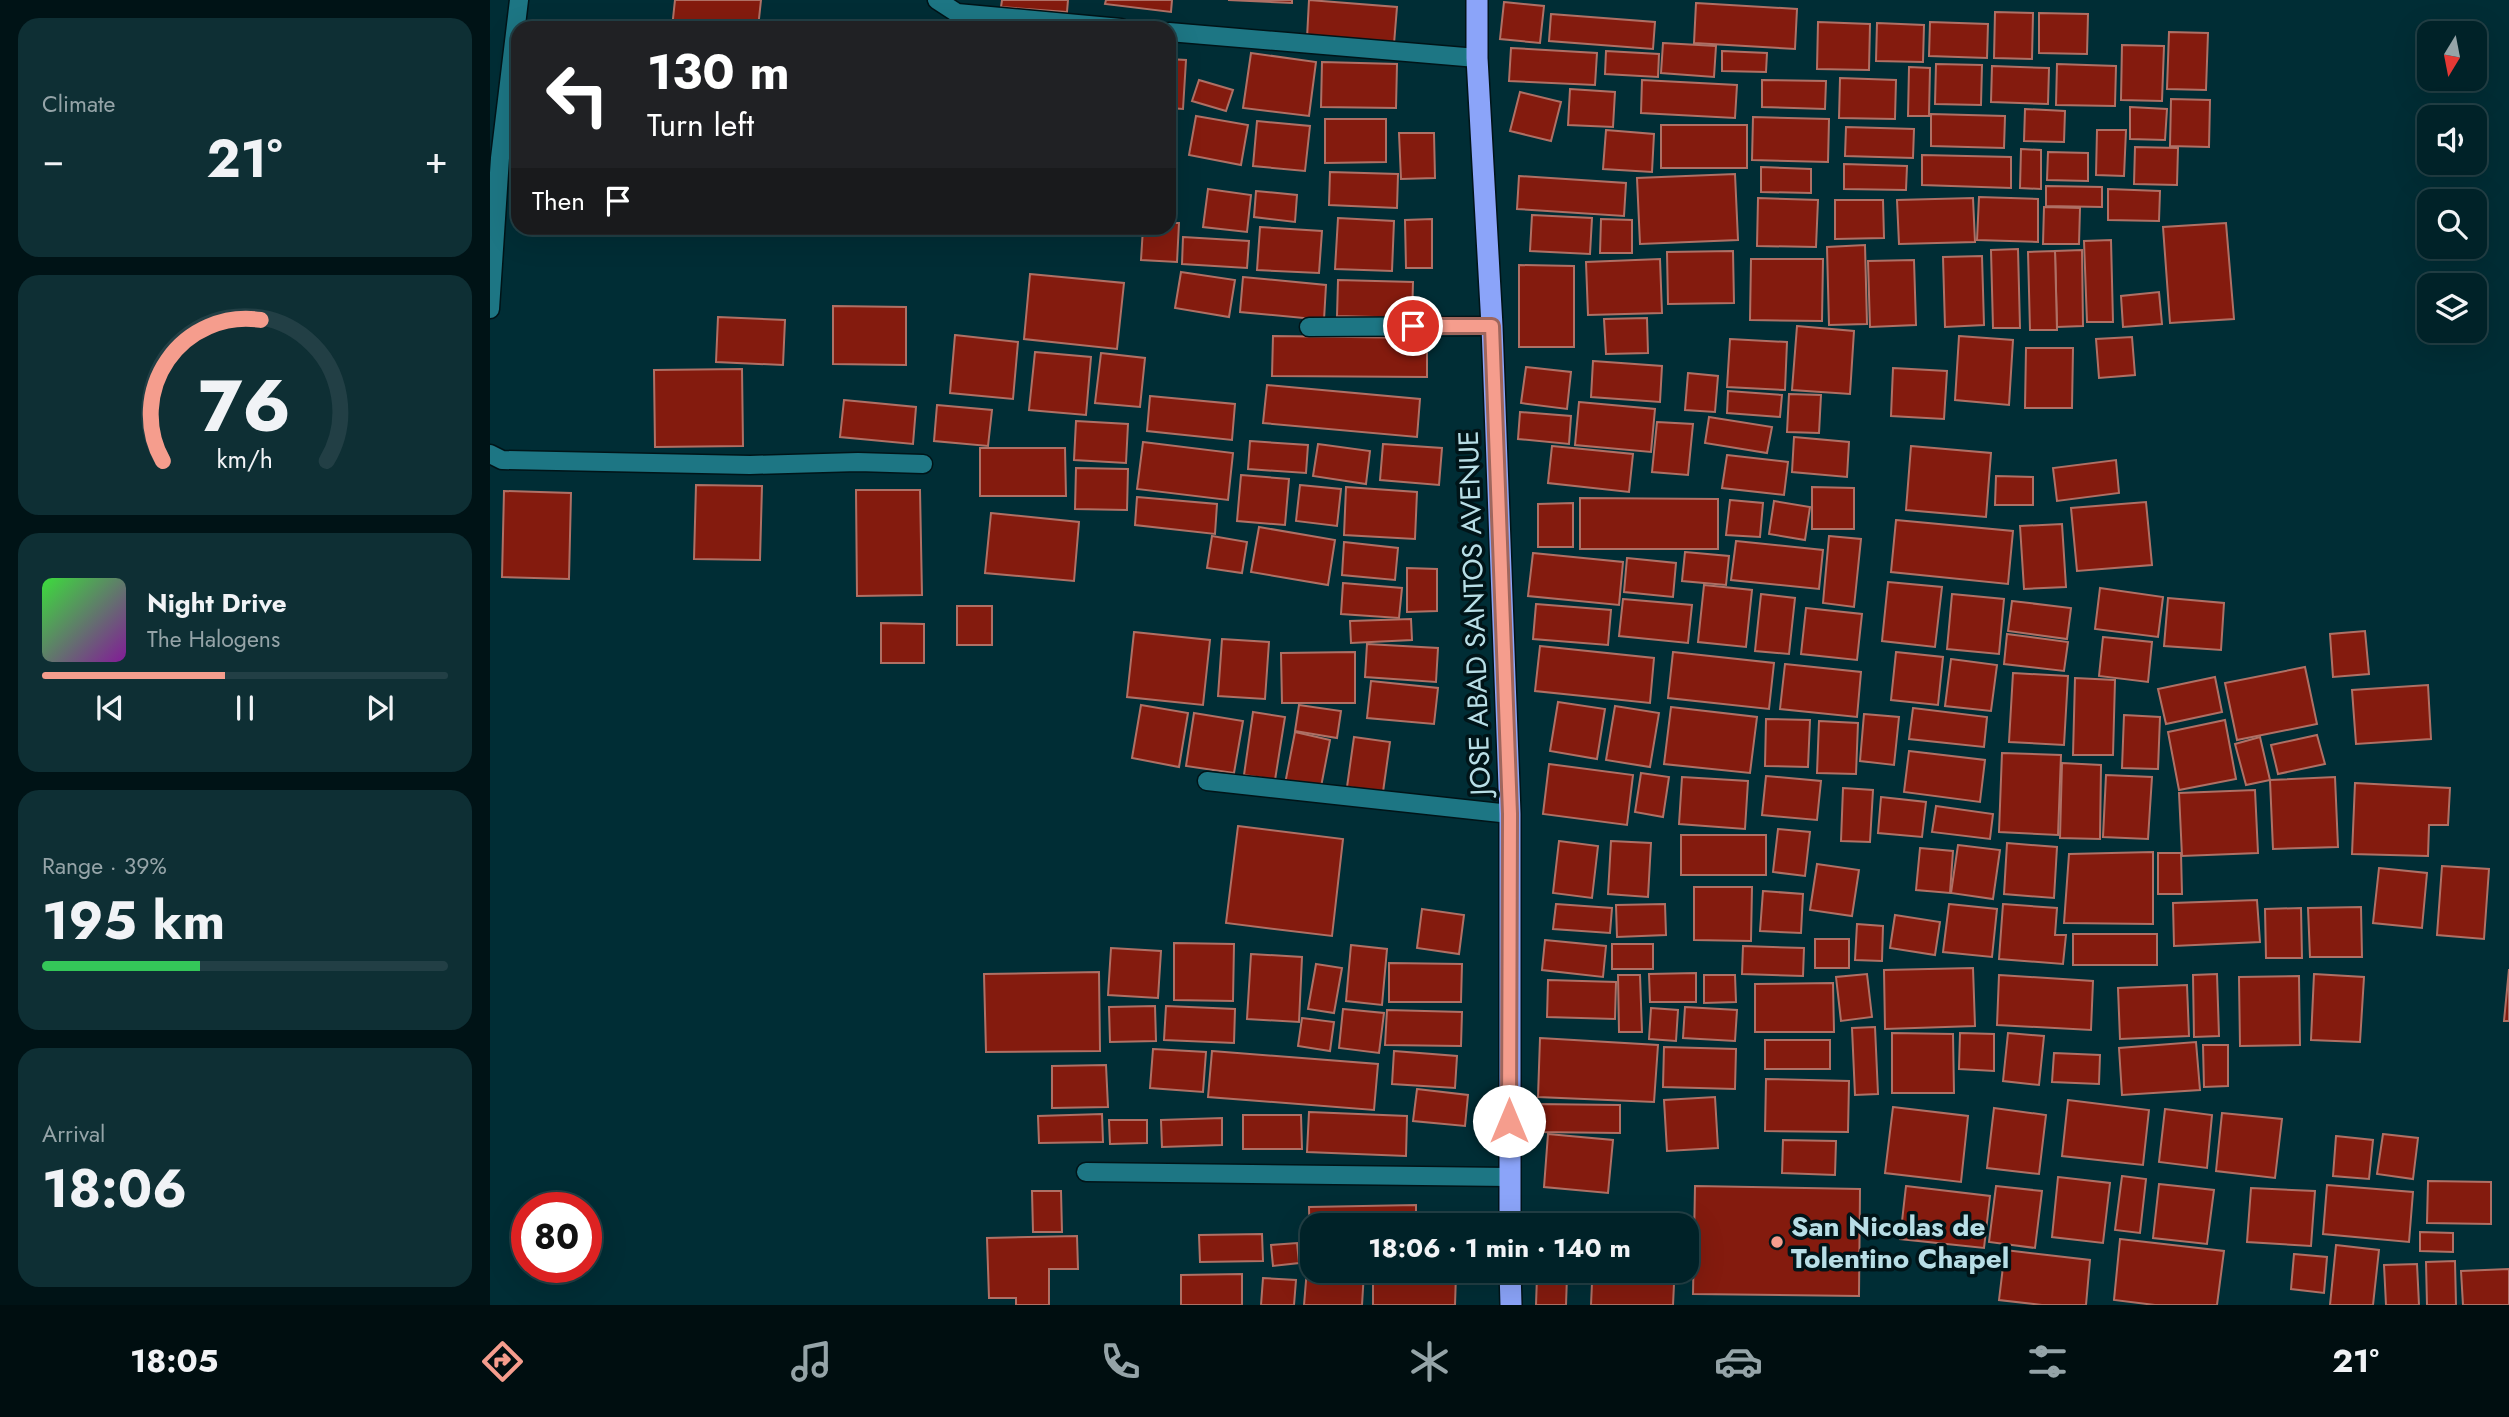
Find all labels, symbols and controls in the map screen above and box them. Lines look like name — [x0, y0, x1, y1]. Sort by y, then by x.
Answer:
north arrow — [2417, 21, 2487, 91]
map controls — [2417, 21, 2487, 343]
text: 130 m — [647, 37, 790, 107]
icon: left — [532, 49, 623, 140]
text: Climate — [42, 87, 115, 121]
text: Turn left — [647, 102, 754, 148]
button: sound — [2417, 105, 2487, 175]
text: 21° — [207, 121, 283, 197]
text: − — [42, 132, 64, 187]
text: + — [425, 132, 448, 187]
text: Then — [532, 182, 585, 220]
icon: arrive — [599, 182, 637, 220]
button: search — [2417, 189, 2487, 259]
button: layers — [2417, 273, 2487, 343]
pin — [1383, 296, 1443, 356]
icon: arrive — [1394, 307, 1432, 345]
text: 76 — [199, 354, 291, 459]
street label: JOSE ABAD SANTOS AVENUE — [1448, 430, 1501, 800]
text: km/h — [217, 441, 273, 477]
text: Night Drive — [147, 584, 287, 622]
text: The Halogens — [147, 622, 280, 656]
icon: previous — [91, 689, 129, 727]
icon: pause — [226, 689, 264, 727]
icon: next — [361, 689, 399, 727]
text: Range · 39% — [42, 849, 167, 883]
text: 195 km — [42, 883, 225, 959]
position arrow — [1472, 1084, 1546, 1158]
text: Arrival — [42, 1117, 105, 1151]
text: 18:06 — [42, 1151, 187, 1227]
speed limit sign: 80 — [511, 1192, 602, 1283]
place label: San Nicolas de Tolentino Chapel — [1791, 1206, 2009, 1279]
text: 18:06 · 1 min · 140 m — [1368, 1229, 1631, 1267]
marker: San Nicolas de Tolentino Chapel — [1769, 1234, 1785, 1250]
icon: directions — [478, 1337, 527, 1386]
icon: music — [787, 1337, 836, 1386]
icon: phone — [1096, 1337, 1145, 1386]
icon: climate — [1405, 1337, 1454, 1386]
icon: car — [1714, 1337, 1763, 1386]
icon: filters — [2023, 1337, 2072, 1386]
text: 18:05 — [130, 1338, 218, 1384]
text: 21° — [2332, 1338, 2379, 1384]

